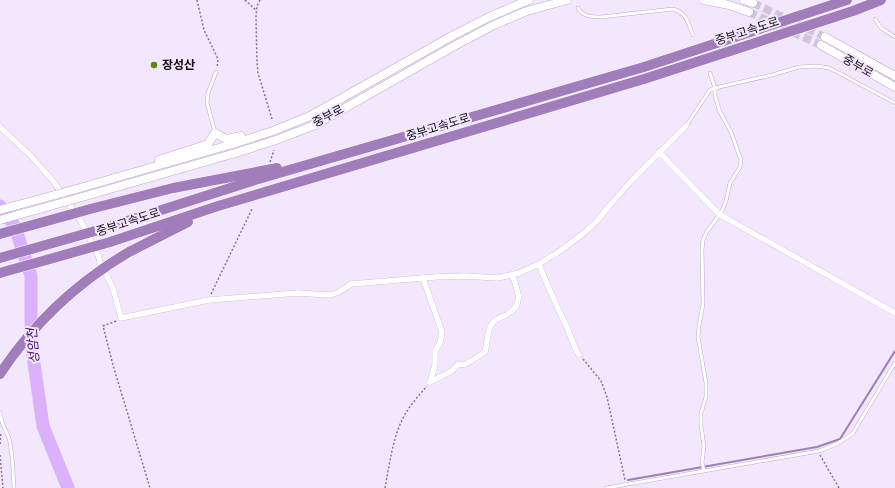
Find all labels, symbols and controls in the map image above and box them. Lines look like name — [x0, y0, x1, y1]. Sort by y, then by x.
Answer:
street label: 중부고속도로 — [713, 14, 781, 48]
street label: 중부로 — [840, 52, 876, 80]
place label: 장성산 — [162, 58, 195, 72]
marker: 장성산 — [149, 60, 159, 70]
street label: 중부로 — [310, 102, 346, 130]
street label: 중부고속도로 — [404, 111, 472, 143]
street label: 중부고속도로 — [94, 205, 162, 239]
water label: 성암천 — [24, 326, 42, 365]

